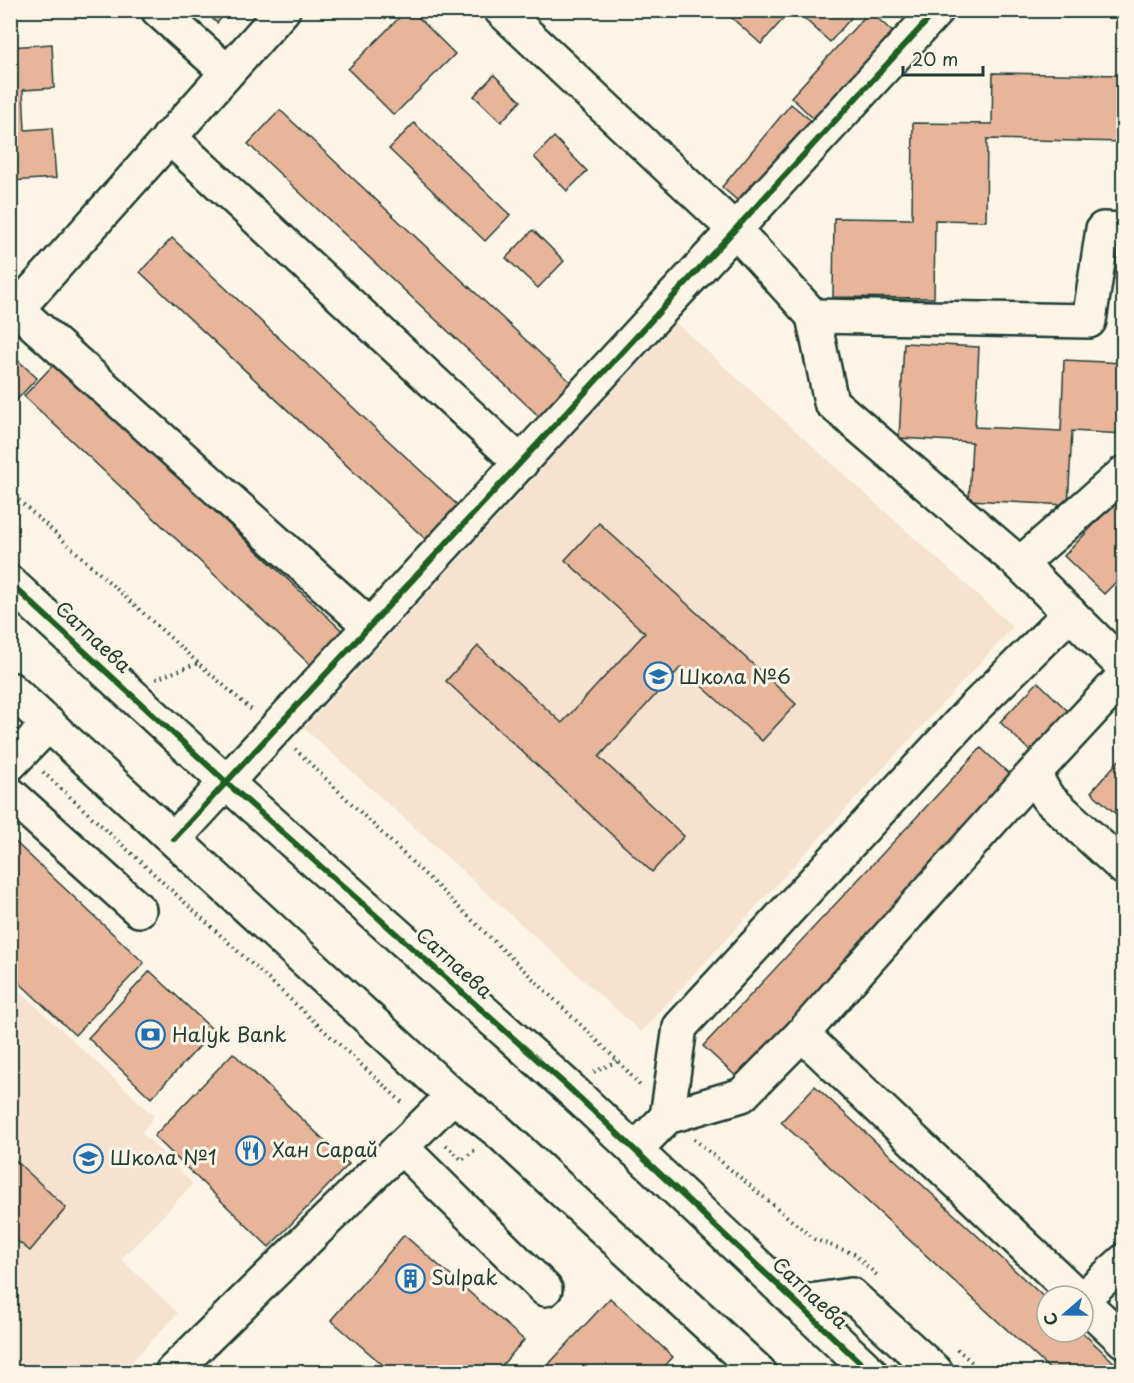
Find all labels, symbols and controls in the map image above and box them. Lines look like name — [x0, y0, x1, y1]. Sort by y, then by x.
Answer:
scale bar — [903, 39, 982, 77]
text: 20 m — [912, 45, 958, 72]
street label: Сатпаева — [49, 593, 139, 680]
school or university icon: Школа №6 — [642, 661, 674, 693]
place label: Школа №6 — [679, 661, 791, 691]
street label: Сатпаева — [410, 920, 500, 1005]
bank icon: Halyk Bank — [135, 1019, 167, 1051]
place label: Halyk Bank — [172, 1019, 287, 1049]
restaurant icon: Хан Сарай — [235, 1134, 267, 1166]
place label: Хан Сарай — [272, 1134, 378, 1164]
school or university icon: Школа №1 — [73, 1142, 105, 1174]
place label: Школа №1 — [110, 1142, 217, 1172]
street label: Сатпаева — [766, 1249, 856, 1336]
building icon: Sulpak — [394, 1262, 426, 1294]
place label: Sulpak — [431, 1262, 498, 1292]
north arrow — [1035, 1284, 1095, 1344]
text: С — [1037, 1310, 1063, 1329]

